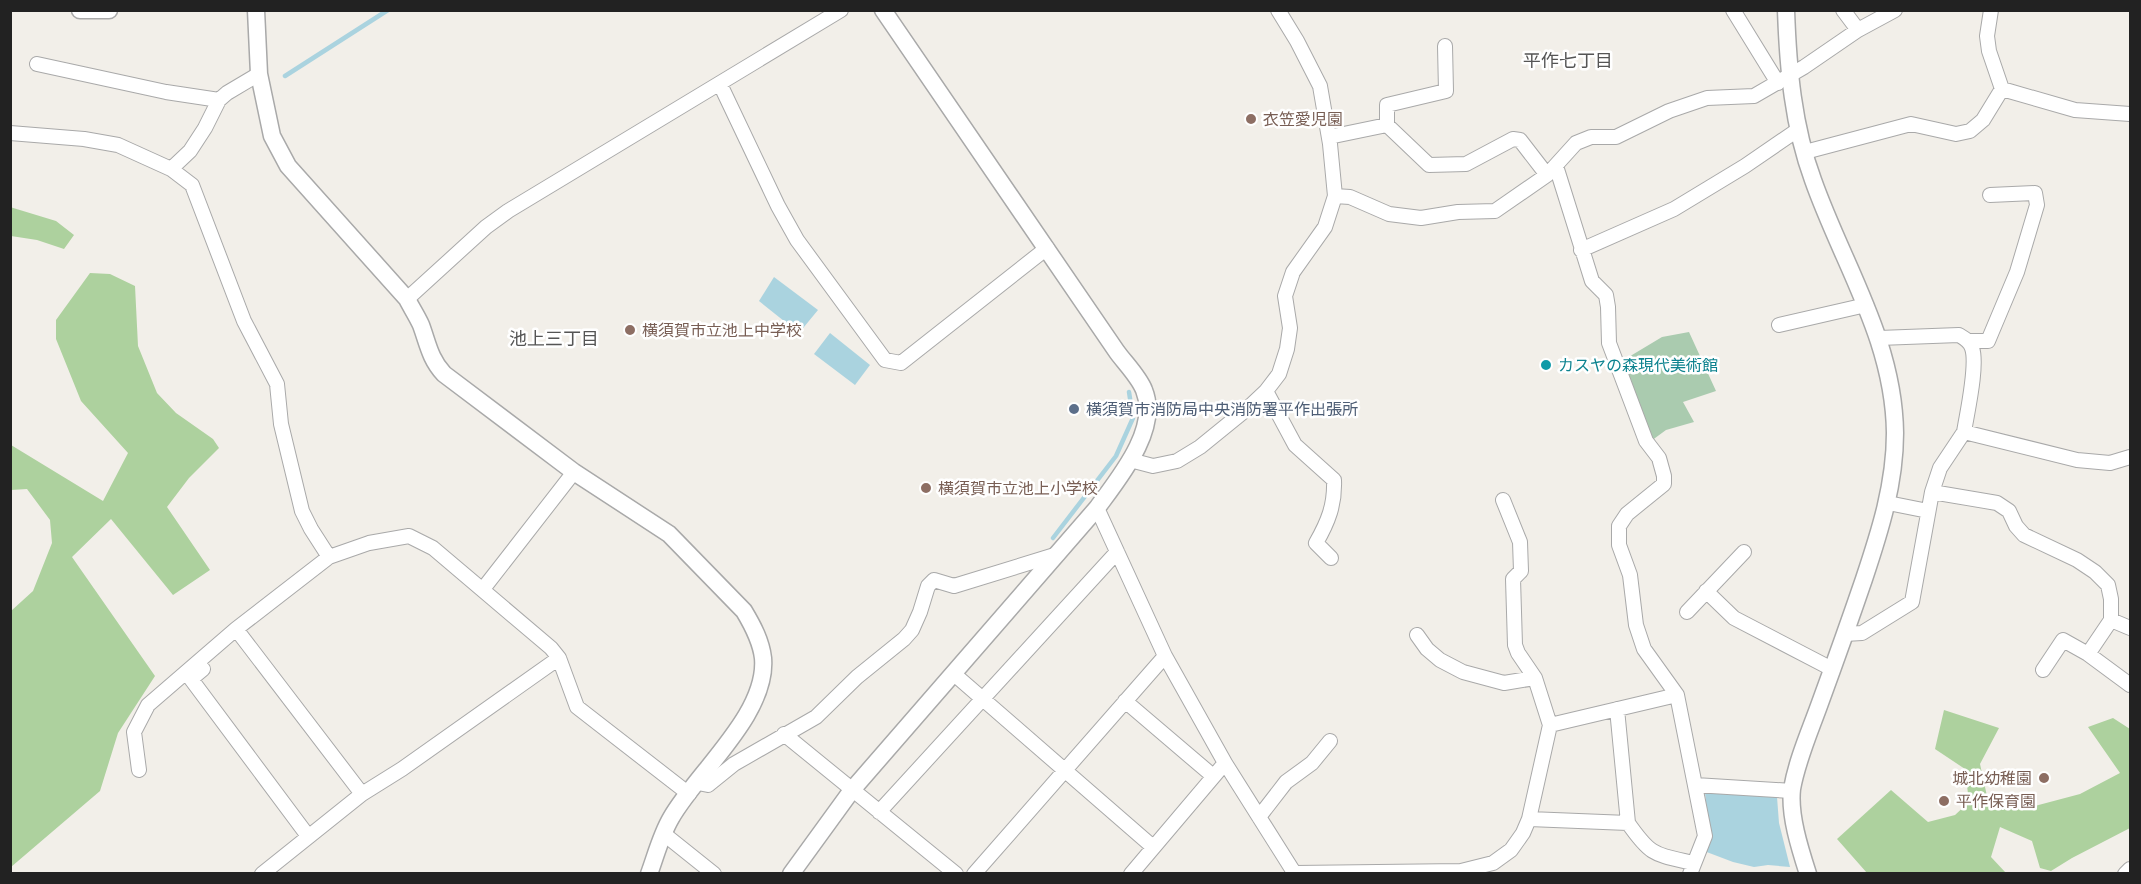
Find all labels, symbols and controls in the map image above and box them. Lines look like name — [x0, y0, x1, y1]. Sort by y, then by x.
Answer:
district label: 平作七丁目 — [1523, 49, 1613, 71]
place label: 衣笠愛児園 — [1263, 109, 1343, 128]
marker: 衣笠愛児園 — [1244, 112, 1258, 126]
place label: 横須賀市立池上中学校 — [642, 320, 802, 339]
marker: 横須賀市立池上中学校 — [623, 323, 637, 337]
district label: 池上三丁目 — [509, 327, 599, 349]
place label: カスヤの森現代美術館 — [1558, 355, 1718, 374]
marker: カスヤの森現代美術館 — [1539, 358, 1553, 372]
place label: 横須賀市消防局中央消防署平作出張所 — [1086, 399, 1358, 418]
marker: 横須賀市消防局中央消防署平作出張所 — [1067, 402, 1081, 416]
place label: 横須賀市立池上小学校 — [938, 478, 1098, 497]
marker: 横須賀市立池上小学校 — [919, 481, 933, 495]
place label: 城北幼稚園 — [1952, 768, 2032, 787]
marker: 城北幼稚園 — [2037, 771, 2051, 785]
place label: 平作保育園 — [1956, 791, 2036, 810]
marker: 平作保育園 — [1937, 794, 1951, 808]

